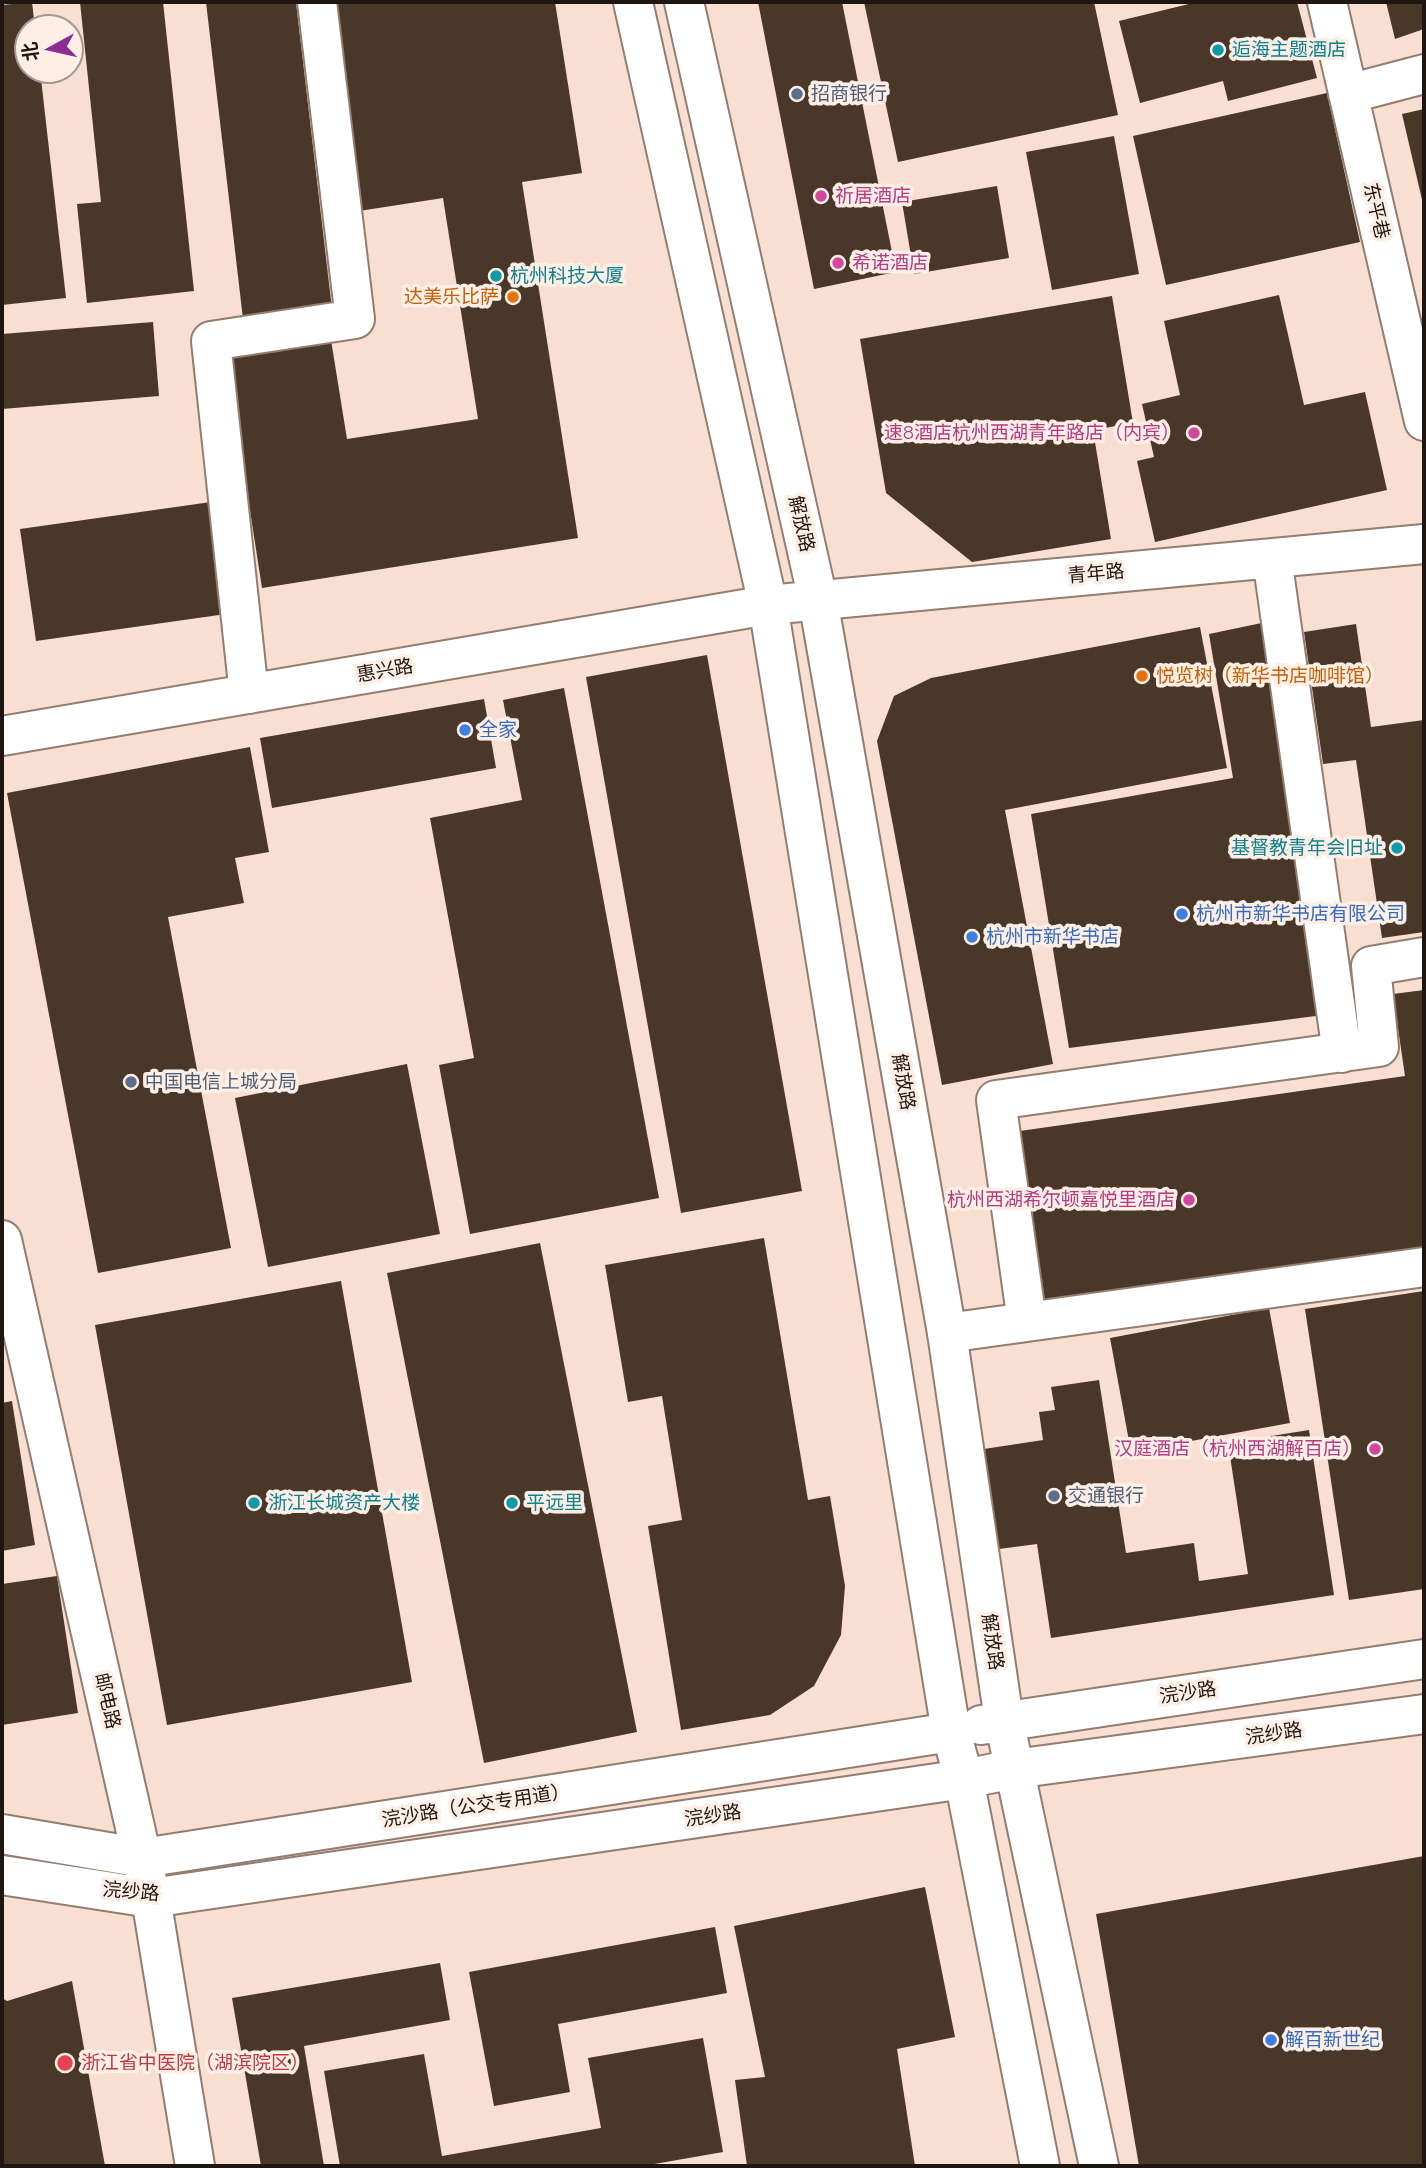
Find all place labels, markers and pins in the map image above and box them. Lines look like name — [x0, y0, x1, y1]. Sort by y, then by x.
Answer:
place label: 逅海主题酒店 — [1232, 39, 1346, 61]
marker: 逅海主题酒店 — [1210, 42, 1226, 58]
place label: 招商银行 — [811, 83, 887, 105]
marker: 招商银行 — [789, 86, 805, 102]
place label: 祈居酒店 — [835, 185, 911, 207]
marker: 祈居酒店 — [813, 188, 829, 204]
place label: 希诺酒店 — [852, 252, 928, 274]
marker: 希诺酒店 — [830, 255, 846, 271]
place label: 杭州科技大厦 — [510, 265, 624, 287]
marker: 杭州科技大厦 — [488, 268, 504, 284]
place label: 达美乐比萨 — [404, 286, 499, 308]
marker: 达美乐比萨 — [505, 289, 521, 305]
place label: 速8酒店杭州西湖青年路店（内宾） — [884, 422, 1180, 444]
marker: 速8酒店杭州西湖青年路店（内宾） — [1186, 425, 1202, 441]
place label: 悦览树（新华书店咖啡馆） — [1156, 665, 1384, 687]
marker: 悦览树（新华书店咖啡馆） — [1134, 668, 1150, 684]
place label: 全家 — [479, 719, 517, 741]
marker: 全家 — [457, 722, 473, 738]
place label: 基督教青年会旧址 — [1231, 837, 1383, 859]
marker: 基督教青年会旧址 — [1389, 840, 1405, 856]
place label: 杭州市新华书店有限公司 — [1196, 903, 1405, 925]
marker: 杭州市新华书店有限公司 — [1174, 906, 1190, 922]
place label: 杭州市新华书店 — [986, 926, 1119, 948]
marker: 杭州市新华书店 — [964, 929, 980, 945]
place label: 中国电信上城分局 — [145, 1071, 297, 1093]
marker: 中国电信上城分局 — [123, 1074, 139, 1090]
place label: 杭州西湖希尔顿嘉悦里酒店 — [947, 1189, 1175, 1211]
marker: 杭州西湖希尔顿嘉悦里酒店 — [1181, 1192, 1197, 1208]
place label: 汉庭酒店（杭州西湖解百店） — [1114, 1438, 1361, 1460]
marker: 汉庭酒店（杭州西湖解百店） — [1367, 1441, 1383, 1457]
place label: 交通银行 — [1068, 1485, 1144, 1507]
marker: 交通银行 — [1046, 1488, 1062, 1504]
place label: 浙江长城资产大楼 — [268, 1492, 420, 1514]
place label: 平远里 — [526, 1492, 583, 1514]
marker: 浙江长城资产大楼 — [246, 1495, 262, 1511]
marker: 平远里 — [504, 1495, 520, 1511]
place label: 解百新世纪 — [1285, 2029, 1380, 2051]
marker: 解百新世纪 — [1263, 2032, 1279, 2048]
place label: 浙江省中医院（湖滨院区） — [81, 2052, 309, 2074]
marker: 浙江省中医院（湖滨院区） — [55, 2053, 75, 2073]

